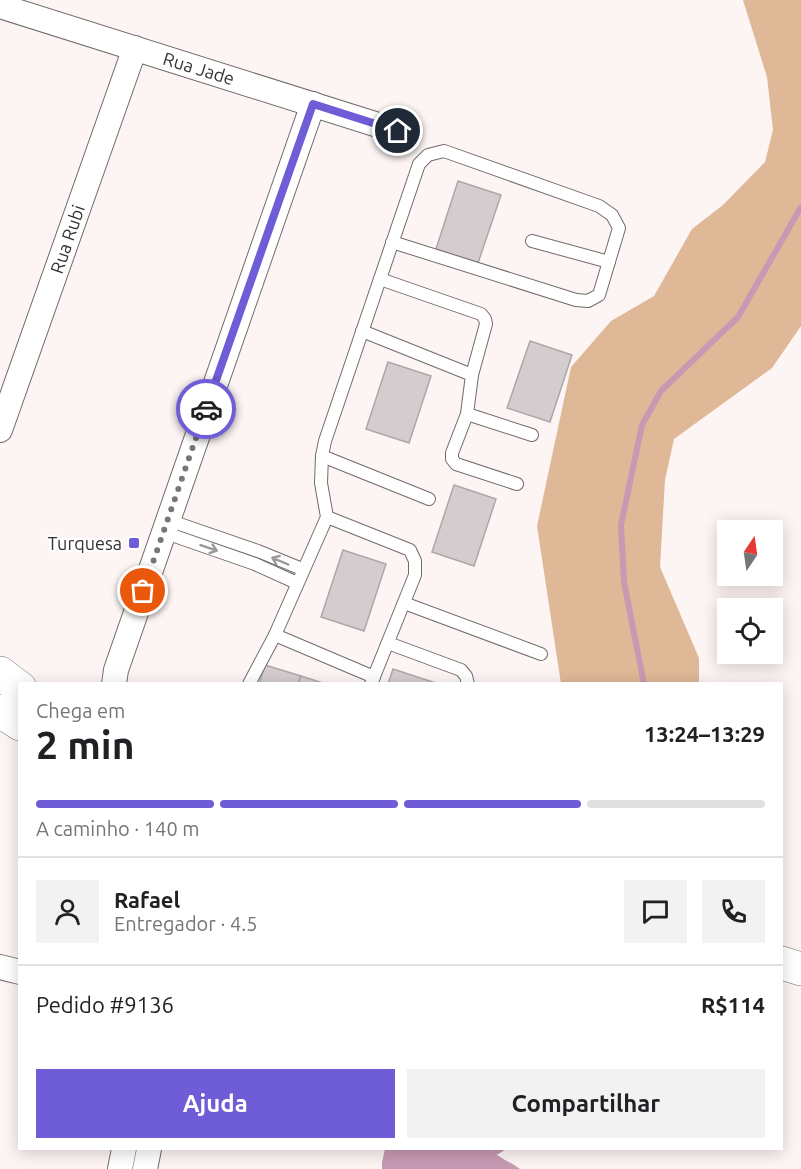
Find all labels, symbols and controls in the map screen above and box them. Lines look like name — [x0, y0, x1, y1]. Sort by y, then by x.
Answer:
street label: Rua Jade — [161, 48, 237, 88]
pin — [372, 105, 423, 156]
icon: home — [381, 114, 414, 147]
street label: Rua Rubi — [46, 202, 88, 276]
courier — [176, 379, 236, 439]
icon: car — [190, 393, 223, 426]
north arrow — [717, 520, 783, 586]
map controls — [717, 520, 783, 664]
place label: Turquesa — [48, 533, 122, 553]
marker: Turquesa — [127, 536, 141, 550]
one-way arrow — [199, 544, 218, 555]
one-way arrow — [271, 555, 290, 566]
pin — [117, 565, 168, 616]
icon: bag — [126, 574, 159, 607]
button: locate — [717, 598, 783, 664]
text: Chega em — [36, 699, 125, 722]
text: 13:24–13:29 — [644, 721, 765, 746]
text: 2 min — [36, 723, 135, 766]
text: A caminho · 140 m — [36, 817, 200, 840]
button: person — [36, 880, 99, 943]
button: chat — [624, 880, 687, 943]
button: phone — [702, 880, 765, 943]
text: Rafael — [114, 887, 180, 912]
text: Entregador · 4.5 — [114, 912, 257, 935]
text: Pedido #9136 — [36, 992, 174, 1017]
text: R$114 — [701, 992, 765, 1017]
button: Ajuda — [36, 1069, 395, 1138]
button: Compartilhar — [407, 1069, 765, 1138]

